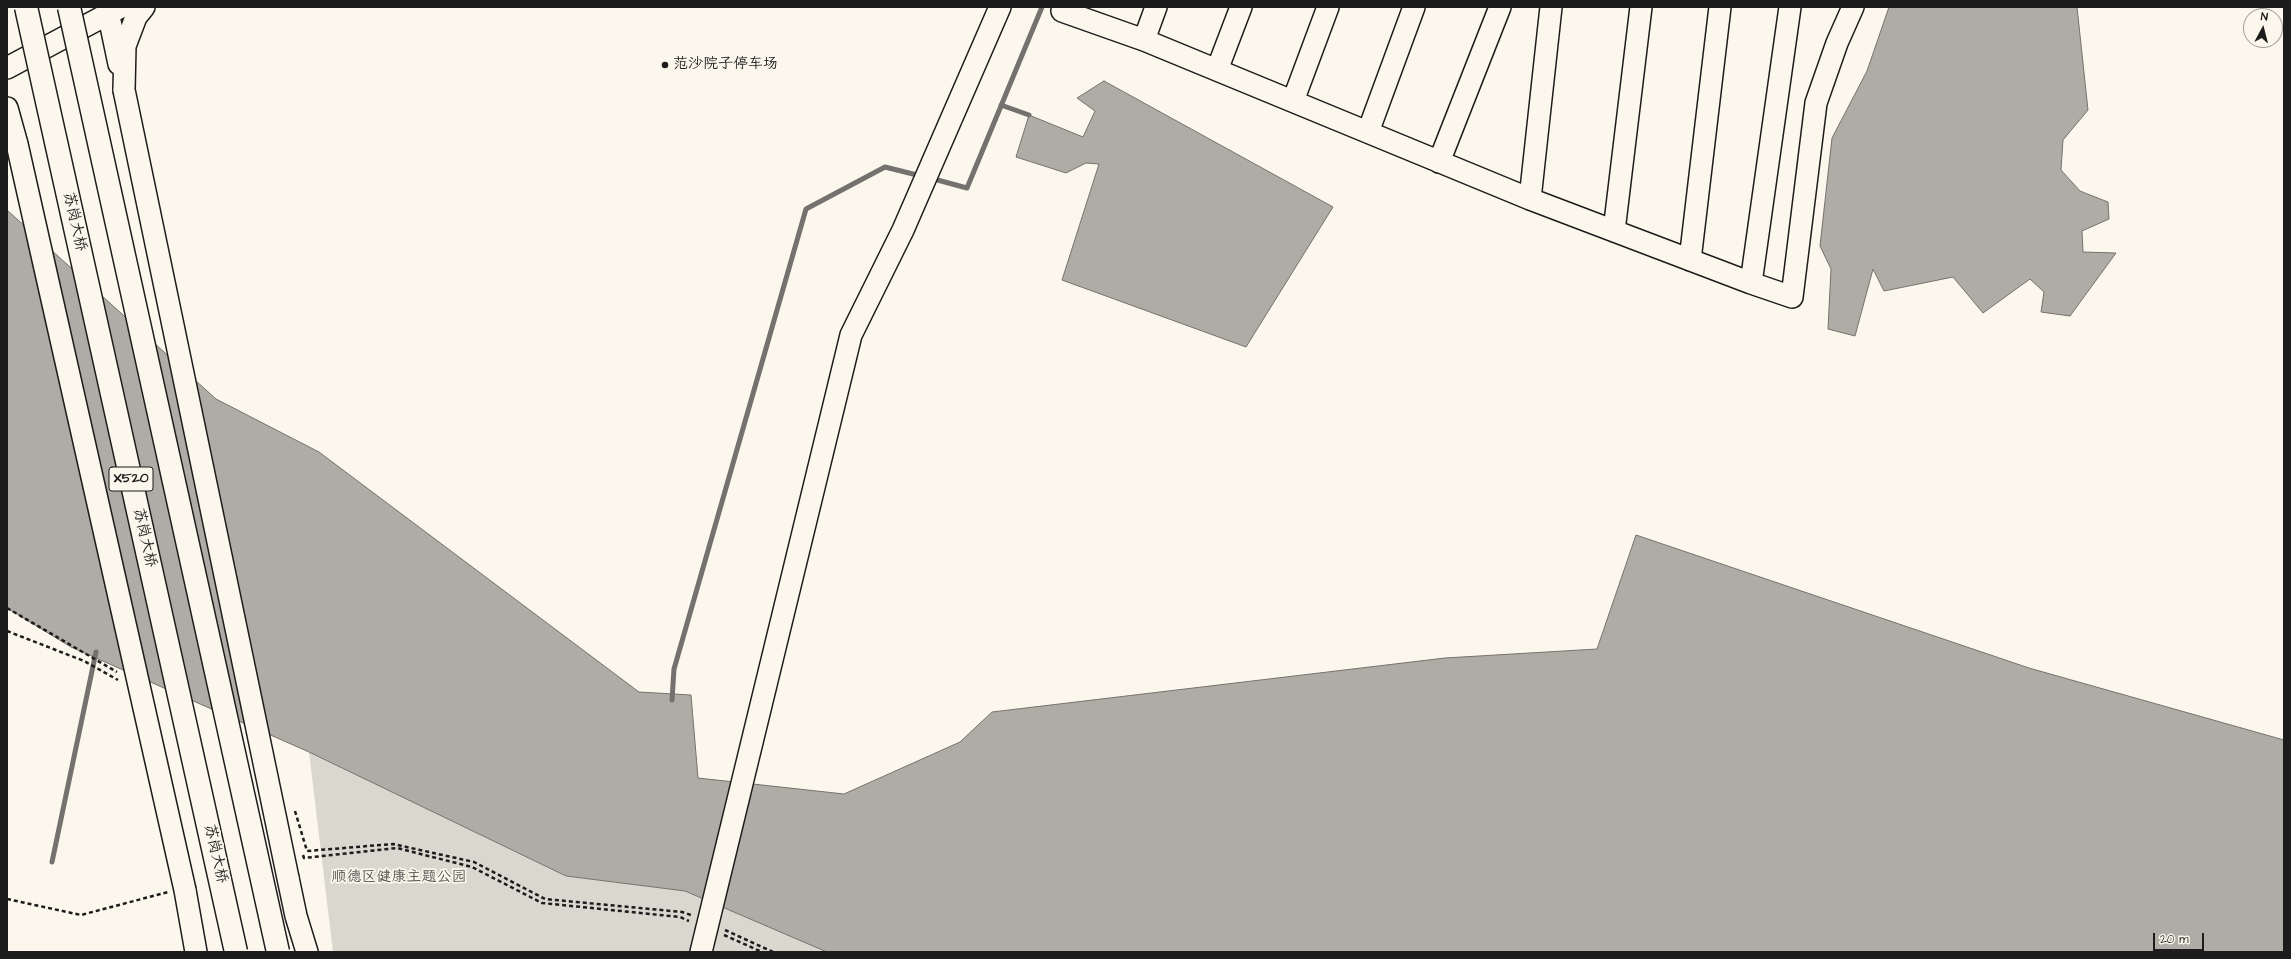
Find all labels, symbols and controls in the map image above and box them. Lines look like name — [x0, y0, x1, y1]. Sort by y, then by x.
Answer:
north arrow — [2243, 8, 2283, 48]
text: N — [2260, 9, 2269, 24]
place label: 范沙院子停车场 — [673, 56, 778, 74]
marker: 范沙院子停车场 — [660, 60, 670, 70]
street label: 苏岗大桥 — [58, 191, 90, 253]
road number: X520 — [109, 467, 153, 491]
street label: 苏岗大桥 — [128, 507, 160, 569]
street label: 苏岗大桥 — [199, 823, 231, 885]
park label: 顺德区健康主题公园 — [332, 869, 466, 887]
scale bar — [2155, 925, 2206, 951]
text: 20 m — [2160, 931, 2189, 948]

